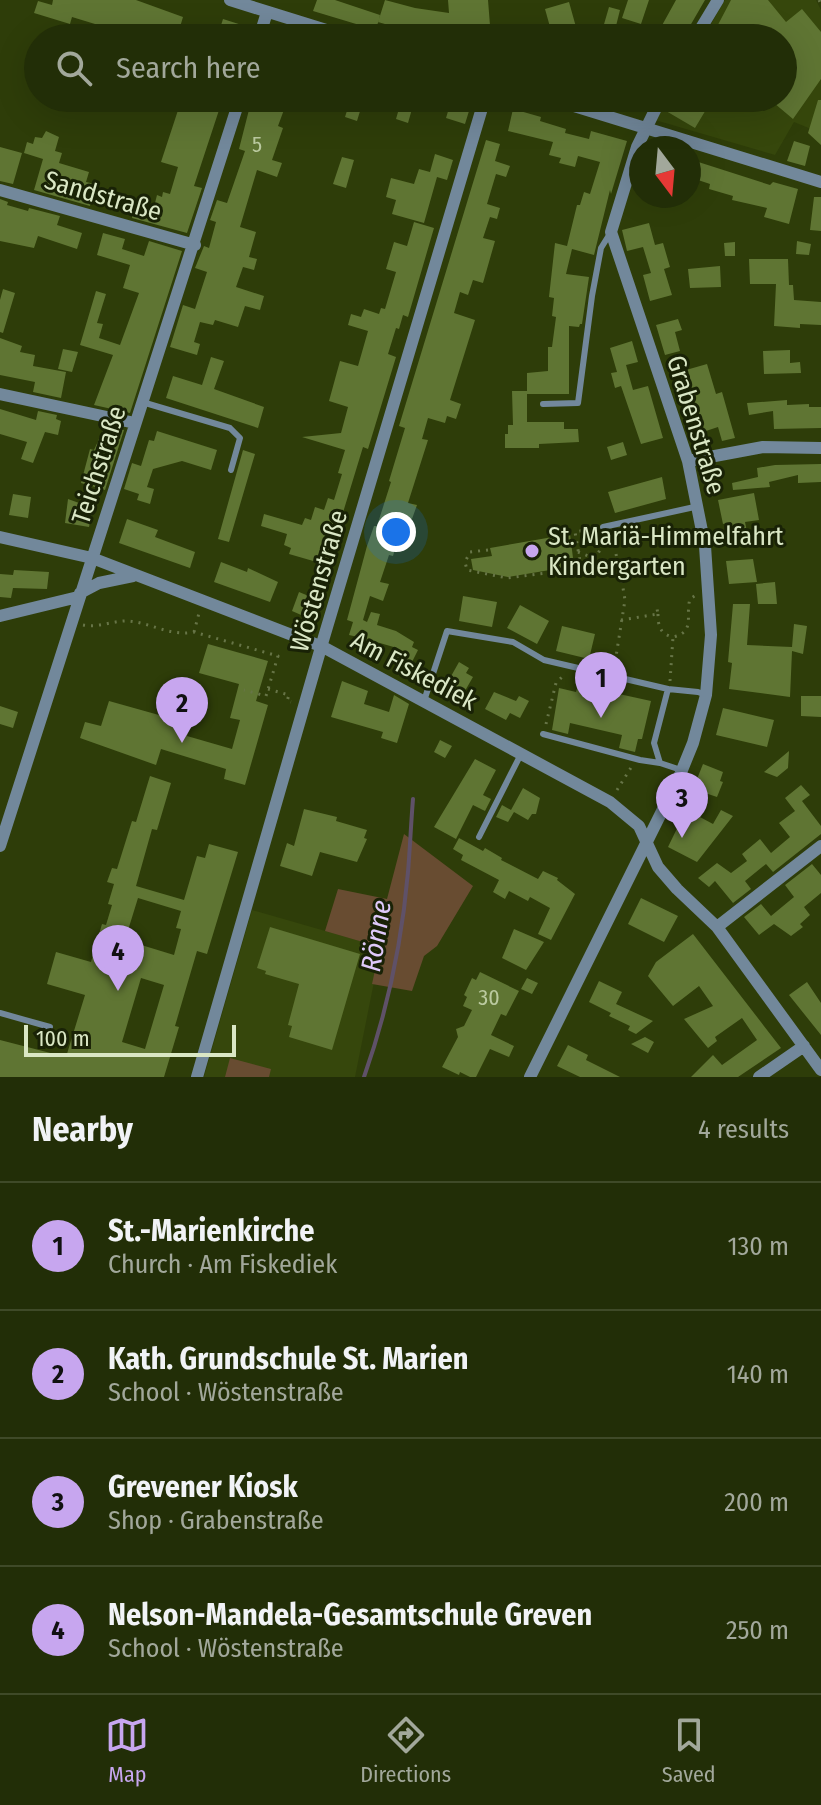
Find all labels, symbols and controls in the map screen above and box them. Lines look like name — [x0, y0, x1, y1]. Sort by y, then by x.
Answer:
search box — [24, 24, 797, 112]
icon: search — [52, 46, 96, 90]
text: Search here — [116, 50, 261, 86]
house number: 5 — [252, 131, 262, 158]
north arrow — [629, 136, 701, 208]
street label: Sandstraße — [41, 164, 165, 228]
street label: Grabenstraße — [660, 352, 732, 498]
street label: Teichstraße — [65, 402, 133, 528]
street label: Wöstenstraße — [284, 507, 354, 655]
your location — [376, 512, 416, 552]
place label: St. Mariä-Himmelfahrt Kindergarten — [548, 521, 784, 582]
marker: St. Mariä-Himmelfahrt Kindergarten — [523, 542, 541, 560]
street label: Am Fiskediek — [346, 625, 483, 718]
pin: 1 — [575, 652, 627, 718]
pin: 2 — [156, 677, 208, 743]
pin: 3 — [656, 772, 708, 838]
water label: Rönne — [354, 898, 398, 974]
pin: 4 — [92, 925, 144, 991]
house number: 30 — [478, 984, 500, 1011]
scale bar — [24, 1021, 236, 1057]
text: 100 m — [36, 1025, 90, 1052]
text: Nearby — [32, 1109, 133, 1150]
text: 4 results — [698, 1114, 789, 1145]
text: St.-Marienkirche — [108, 1213, 314, 1249]
text: 1 — [53, 1231, 64, 1262]
text: 130 m — [727, 1231, 789, 1262]
text: Church · Am Fiskediek — [108, 1249, 337, 1280]
text: Kath. Grundschule St. Marien — [108, 1341, 468, 1377]
text: 2 — [52, 1359, 64, 1390]
text: 140 m — [727, 1359, 789, 1390]
text: School · Wöstenstraße — [108, 1377, 344, 1408]
text: Grevener Kiosk — [108, 1469, 298, 1505]
text: 3 — [52, 1487, 64, 1518]
text: 200 m — [724, 1487, 789, 1518]
text: Shop · Grabenstraße — [108, 1505, 324, 1536]
text: Nelson-Mandela-Gesamtschule Greven — [108, 1597, 592, 1633]
text: 4 — [51, 1615, 65, 1646]
text: 250 m — [726, 1615, 789, 1646]
text: School · Wöstenstraße — [108, 1633, 344, 1664]
tab: Map — [105, 1713, 149, 1788]
tab: Directions — [360, 1713, 451, 1788]
tab: Saved — [662, 1713, 716, 1788]

